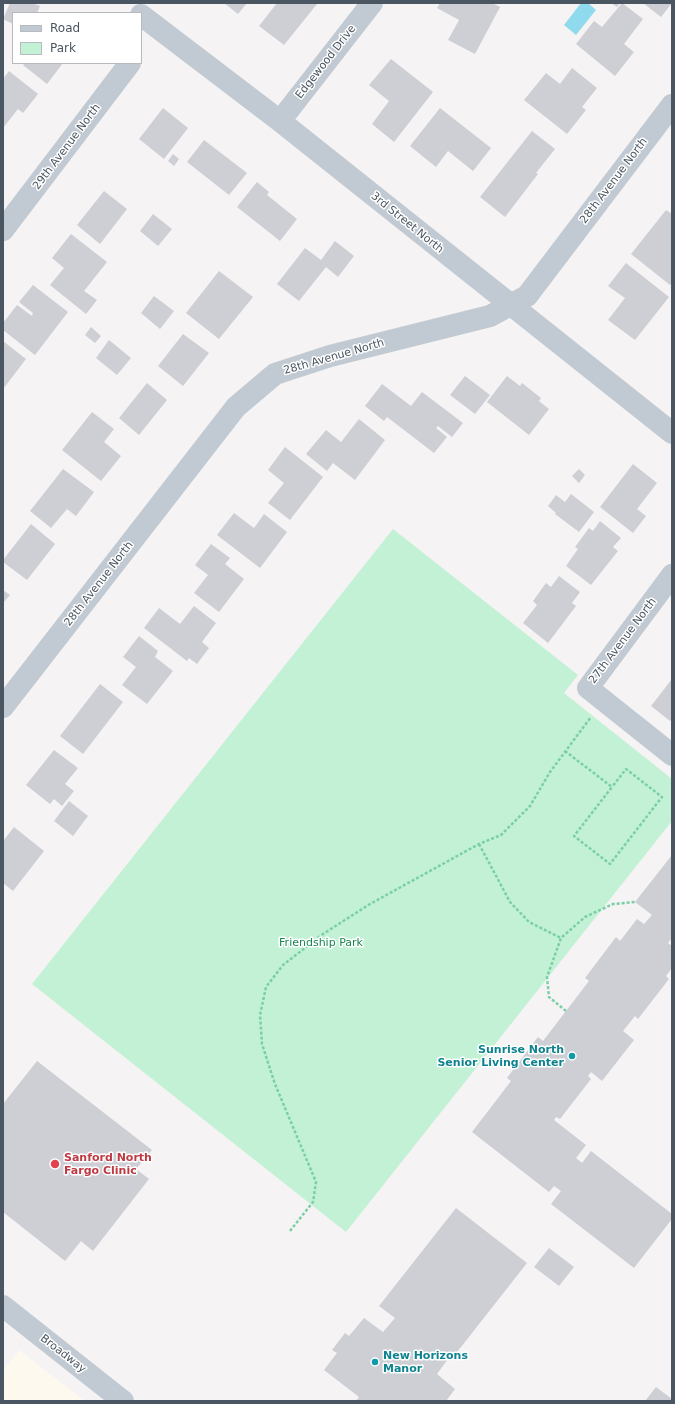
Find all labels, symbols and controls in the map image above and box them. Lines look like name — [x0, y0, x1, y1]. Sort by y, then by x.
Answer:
legend — [12, 12, 142, 64]
text: Road — [50, 21, 80, 35]
street label: Edgewood Drive — [293, 22, 359, 102]
text: Park — [50, 41, 76, 55]
street label: 29th Avenue North — [30, 102, 104, 192]
street label: 28th Avenue North — [577, 136, 651, 226]
street label: 3rd Street North — [368, 190, 446, 256]
street label: 28th Avenue North — [282, 336, 386, 378]
street label: 28th Avenue North — [62, 539, 136, 629]
street label: 27th Avenue North — [586, 596, 660, 686]
park label: Friendship Park — [279, 936, 363, 950]
place label: Sunrise North Senior Living Center — [437, 1043, 564, 1069]
marker: Sunrise North Senior Living Center — [567, 1051, 577, 1061]
place label: Sanford North Fargo Clinic — [64, 1151, 152, 1177]
marker: Sanford North Fargo Clinic — [49, 1158, 61, 1170]
street label: Broadway — [37, 1332, 89, 1376]
place label: New Horizons Manor — [383, 1349, 468, 1375]
marker: New Horizons Manor — [370, 1357, 380, 1367]

